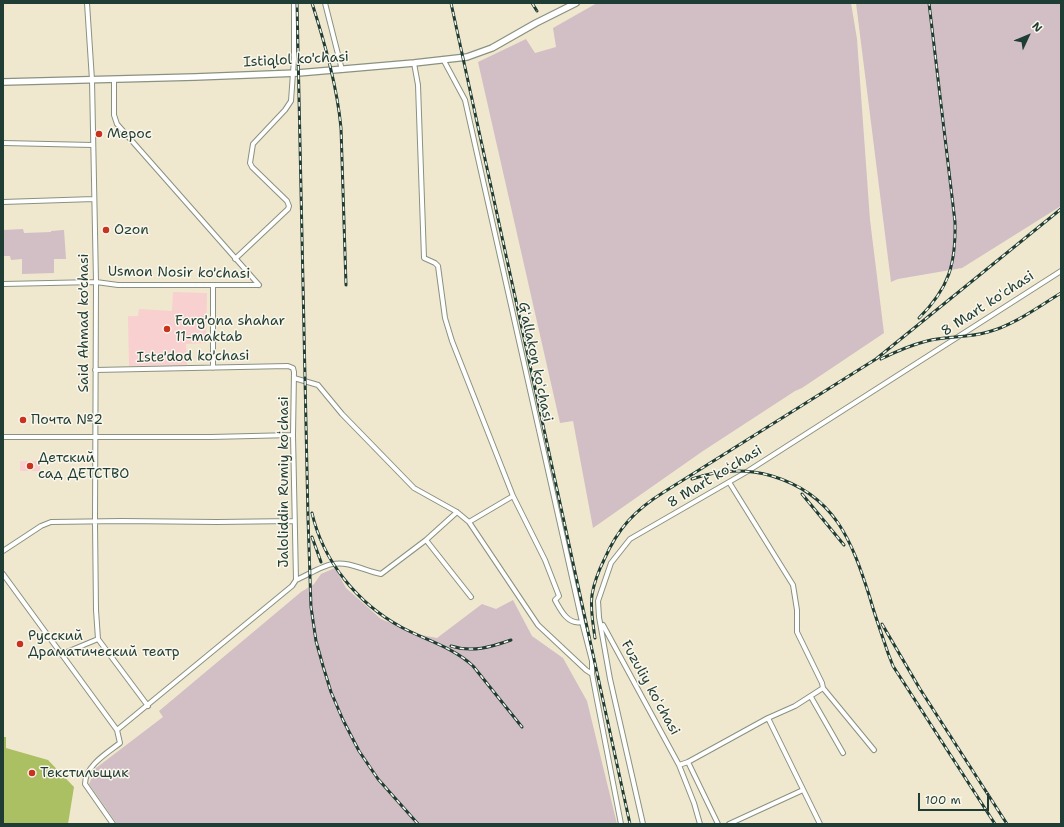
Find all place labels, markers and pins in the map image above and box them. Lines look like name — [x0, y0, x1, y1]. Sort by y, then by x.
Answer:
place label: Мерос — [107, 126, 152, 142]
marker: Мерос — [94, 129, 104, 139]
place label: Ozon — [114, 222, 149, 238]
marker: Ozon — [101, 225, 111, 235]
place label: Farg'ona shahar 11-maktab — [175, 313, 285, 346]
marker: Farg'ona shahar 11-maktab — [162, 324, 172, 334]
place label: Почта №2 — [31, 412, 103, 428]
marker: Почта №2 — [18, 415, 28, 425]
place label: Детский сад ДЕТСТВО — [38, 450, 129, 482]
marker: Детский сад ДЕТСТВО — [25, 461, 35, 471]
place label: Русский Драматический театр — [28, 628, 180, 660]
marker: Русский Драматический театр — [15, 639, 25, 649]
place label: Текстильщик — [40, 765, 129, 781]
marker: Текстильщик — [27, 768, 37, 778]

